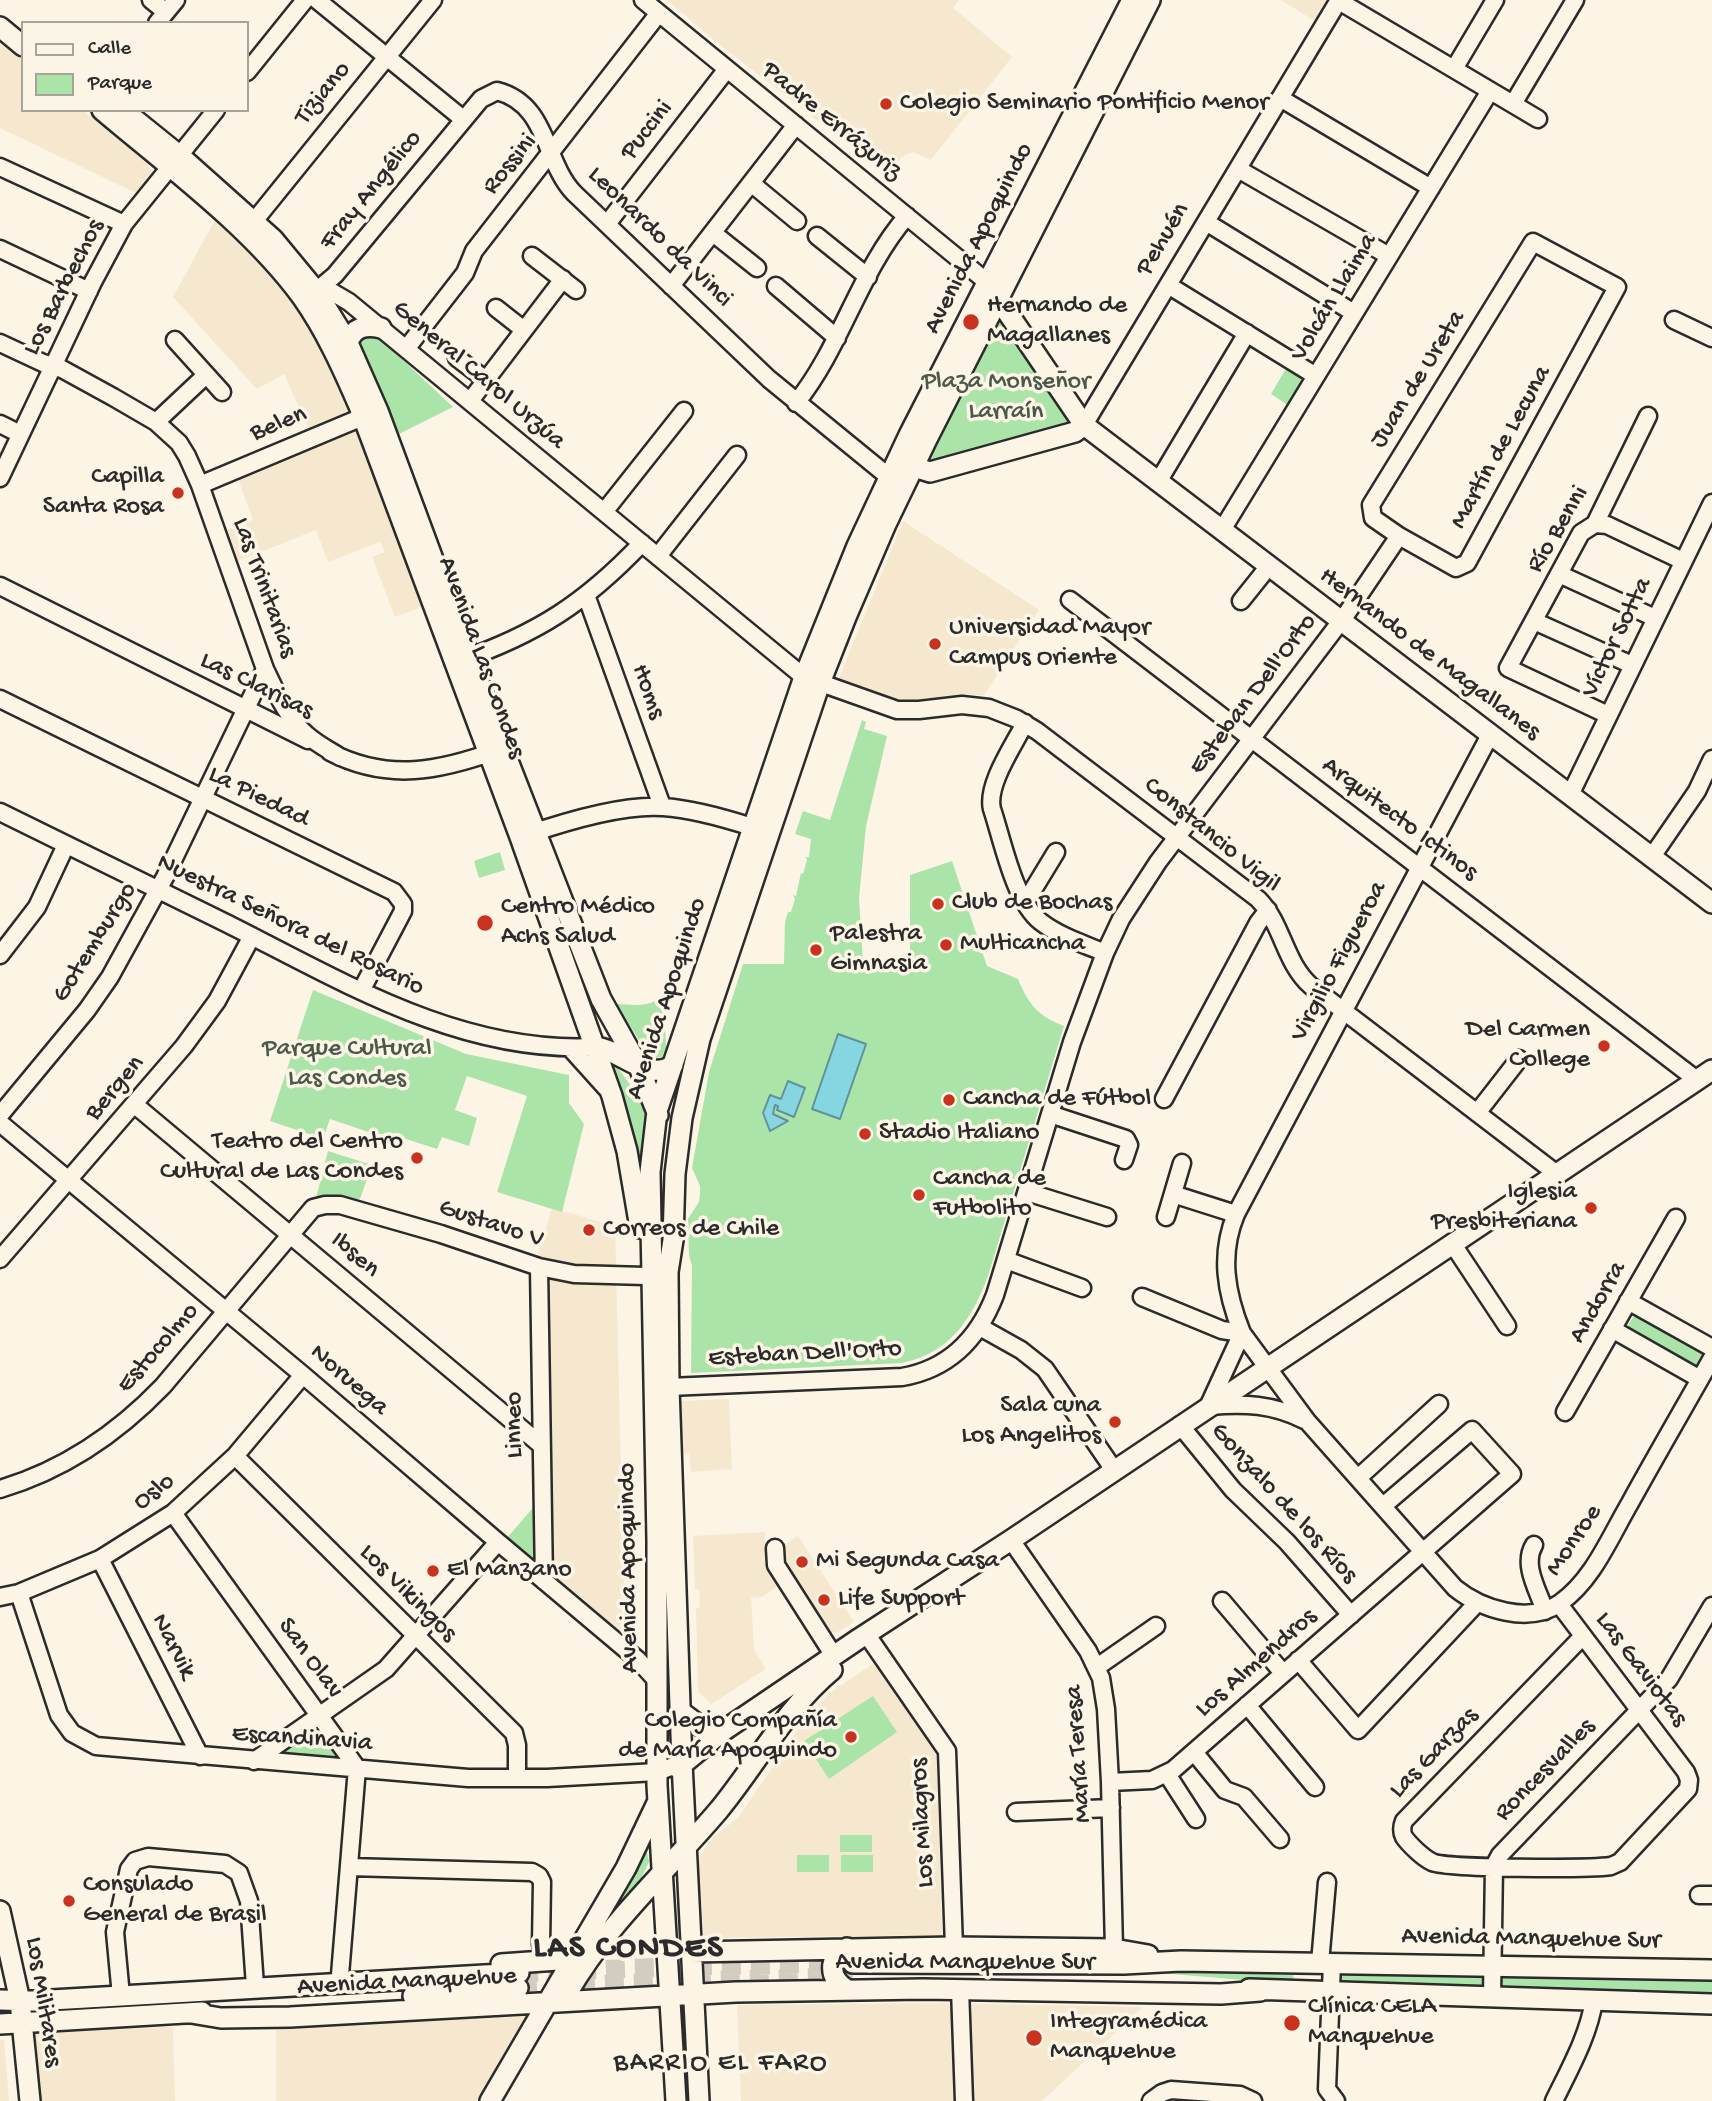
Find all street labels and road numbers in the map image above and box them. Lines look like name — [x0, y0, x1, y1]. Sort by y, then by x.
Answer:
street label: Tiziano — [289, 56, 359, 132]
street label: Padre Errázuriz — [754, 56, 908, 188]
street label: Puccini — [615, 95, 681, 167]
street label: Fray Angélico — [314, 125, 430, 257]
street label: Rossini — [477, 128, 545, 202]
street label: Avenida Apoquindo — [918, 138, 1042, 340]
street label: Leonardo da Vinci — [580, 161, 738, 315]
street label: Pehuén — [1130, 198, 1198, 282]
street label: Los Barbechos — [17, 215, 113, 361]
street label: Volcán Llaima — [1285, 228, 1385, 368]
street label: General Carol Urzúa — [385, 294, 571, 458]
street label: Juan de Ureta — [1364, 305, 1474, 455]
street label: Martín de Lecuna — [1444, 361, 1560, 535]
street label: Belen — [246, 400, 312, 450]
street label: Río Benni — [1521, 481, 1597, 579]
street label: Las Trinitarias — [223, 514, 303, 662]
street label: Avenida Las Condes — [429, 553, 531, 763]
street label: Hernando de Magallanes — [1312, 562, 1546, 748]
street label: Víctor Sotta — [1576, 573, 1660, 703]
street label: Esteban Dell'Orto — [1183, 608, 1325, 782]
street label: Las Clarisas — [194, 646, 318, 728]
street label: Homs — [623, 660, 671, 724]
street label: Arquitecto Ictinos — [1315, 751, 1483, 889]
street label: La Piedad — [202, 760, 314, 836]
street label: Constancio Vigil — [1136, 771, 1286, 901]
street label: Nuestra Señora del Rosario — [151, 848, 429, 1004]
street label: Virgilio Figueroa — [1285, 876, 1395, 1048]
street label: Gotemburgo — [47, 877, 145, 1009]
street label: Avenida Apoquindo — [621, 894, 715, 1104]
street label: Bergen — [79, 1050, 153, 1128]
street label: Gustavo V — [434, 1193, 548, 1257]
street label: Ibsen — [323, 1226, 385, 1286]
street label: Andorra — [1563, 1257, 1635, 1349]
street label: Estocolmo — [111, 1297, 207, 1401]
street label: Esteban Dell'Orto — [707, 1334, 903, 1376]
street label: Noruega — [302, 1338, 394, 1424]
street label: Linneo — [500, 1391, 532, 1459]
street label: Gonzalo de los Ríos — [1203, 1417, 1363, 1591]
street label: Avenida Apoquindo — [613, 1463, 647, 1673]
street label: Oslo — [128, 1467, 182, 1519]
street label: Monroe — [1540, 1499, 1610, 1583]
street label: Los Vikingos — [351, 1538, 463, 1650]
street label: Los Almendros — [1190, 1603, 1324, 1725]
street label: Las Gaviotas — [1587, 1606, 1693, 1734]
street label: Narvik — [142, 1609, 202, 1685]
street label: San Olav — [269, 1613, 349, 1705]
street label: María Teresa — [1060, 1684, 1100, 1824]
street label: Las Garzas — [1384, 1702, 1486, 1806]
street label: Roncesvalles — [1489, 1713, 1603, 1829]
street label: Escandinavia — [231, 1720, 373, 1760]
street label: Los Milagros — [905, 1757, 943, 1889]
street label: Avenida Manquehue Sur — [1401, 1922, 1661, 1958]
street label: Los Militares — [16, 1935, 68, 2069]
street label: Avenida Manquehue Sur — [835, 1948, 1095, 1980]
street label: Avenida Manquehue — [297, 1962, 517, 2004]

